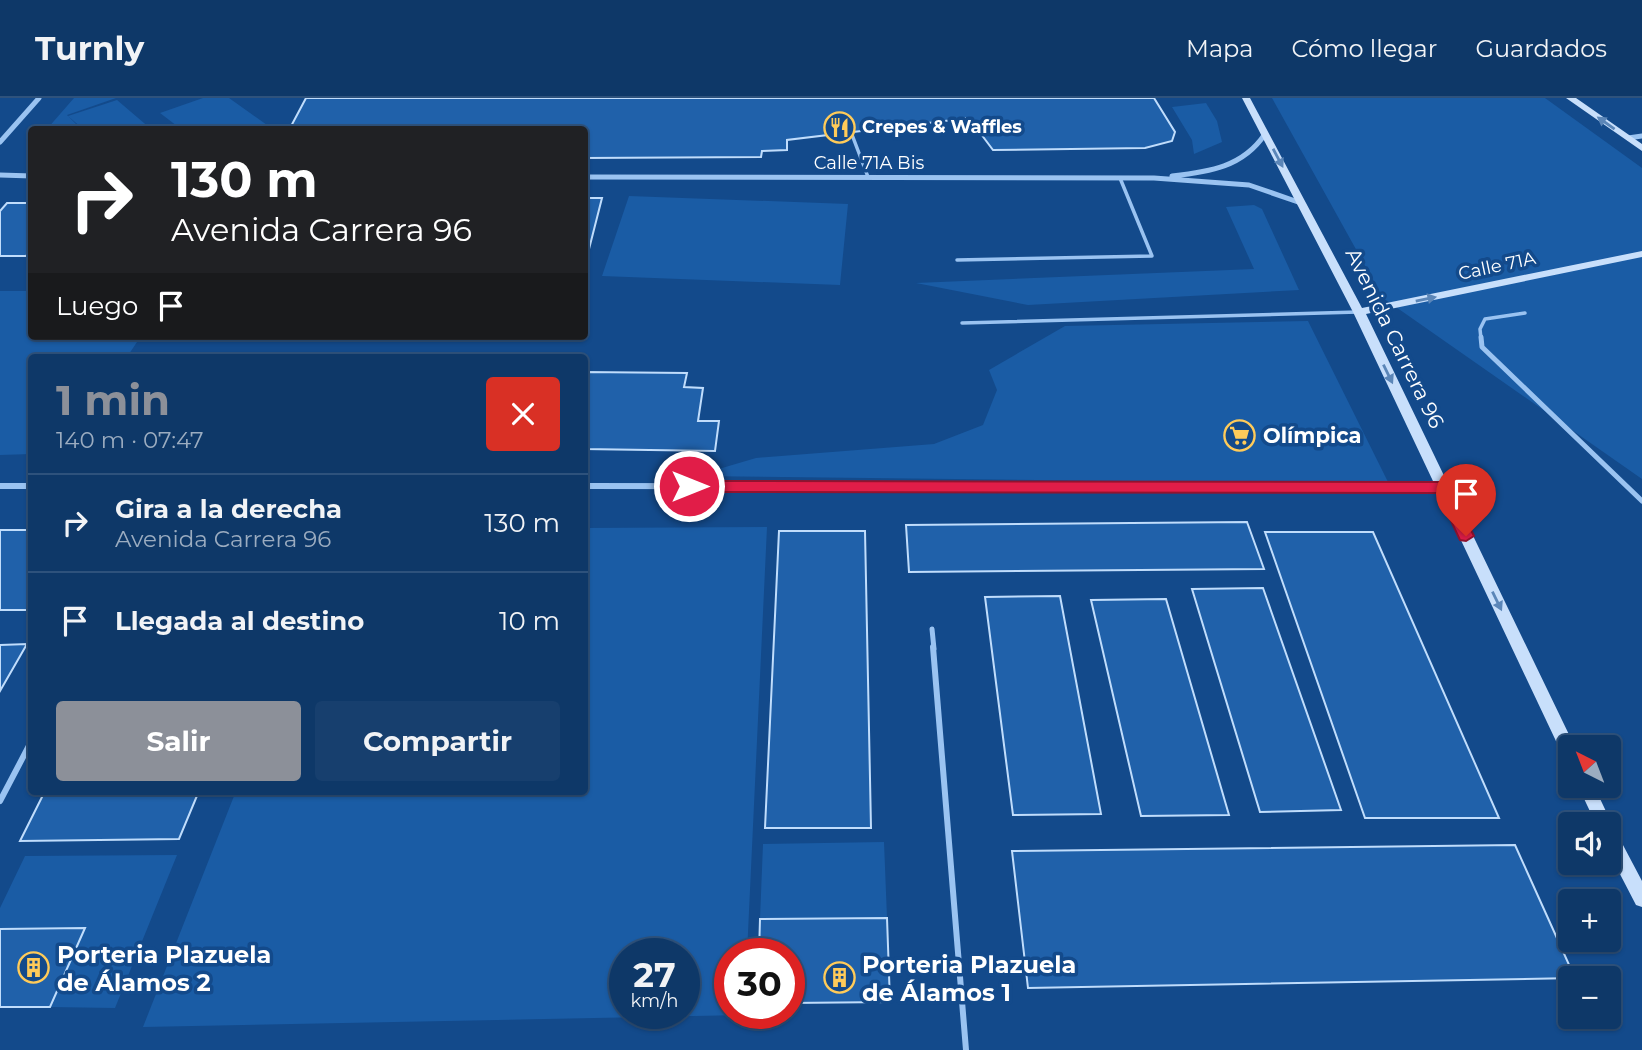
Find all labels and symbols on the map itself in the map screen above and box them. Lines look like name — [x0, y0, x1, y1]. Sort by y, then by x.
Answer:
restaurant icon: Crepes & Waffles — [822, 110, 856, 144]
place label: Crepes & Waffles — [862, 116, 1022, 138]
one-way arrow — [1597, 116, 1615, 130]
one-way arrow — [1271, 149, 1283, 169]
street label: Calle 71A Bis — [814, 152, 925, 174]
street label: Avenida Carrera 96 — [1340, 244, 1450, 432]
street label: Calle 71A — [1456, 247, 1538, 285]
one-way arrow — [1415, 293, 1437, 304]
one-way arrow — [1383, 364, 1394, 384]
supermarket icon: Olímpica — [1223, 418, 1257, 452]
place label: Olímpica — [1263, 423, 1362, 448]
position arrow — [652, 449, 726, 523]
pin — [1436, 464, 1496, 536]
one-way arrow — [1491, 591, 1503, 611]
north arrow — [1558, 735, 1620, 798]
speed limit sign: 30 — [714, 938, 805, 1029]
place label: Porteria Plazuela de Álamos 2 — [57, 940, 271, 997]
place label: Porteria Plazuela de Álamos 1 — [862, 950, 1076, 1007]
building icon: Porteria Plazuela de Álamos 2 — [17, 951, 51, 985]
building icon: Porteria Plazuela de Álamos 1 — [822, 961, 856, 995]

